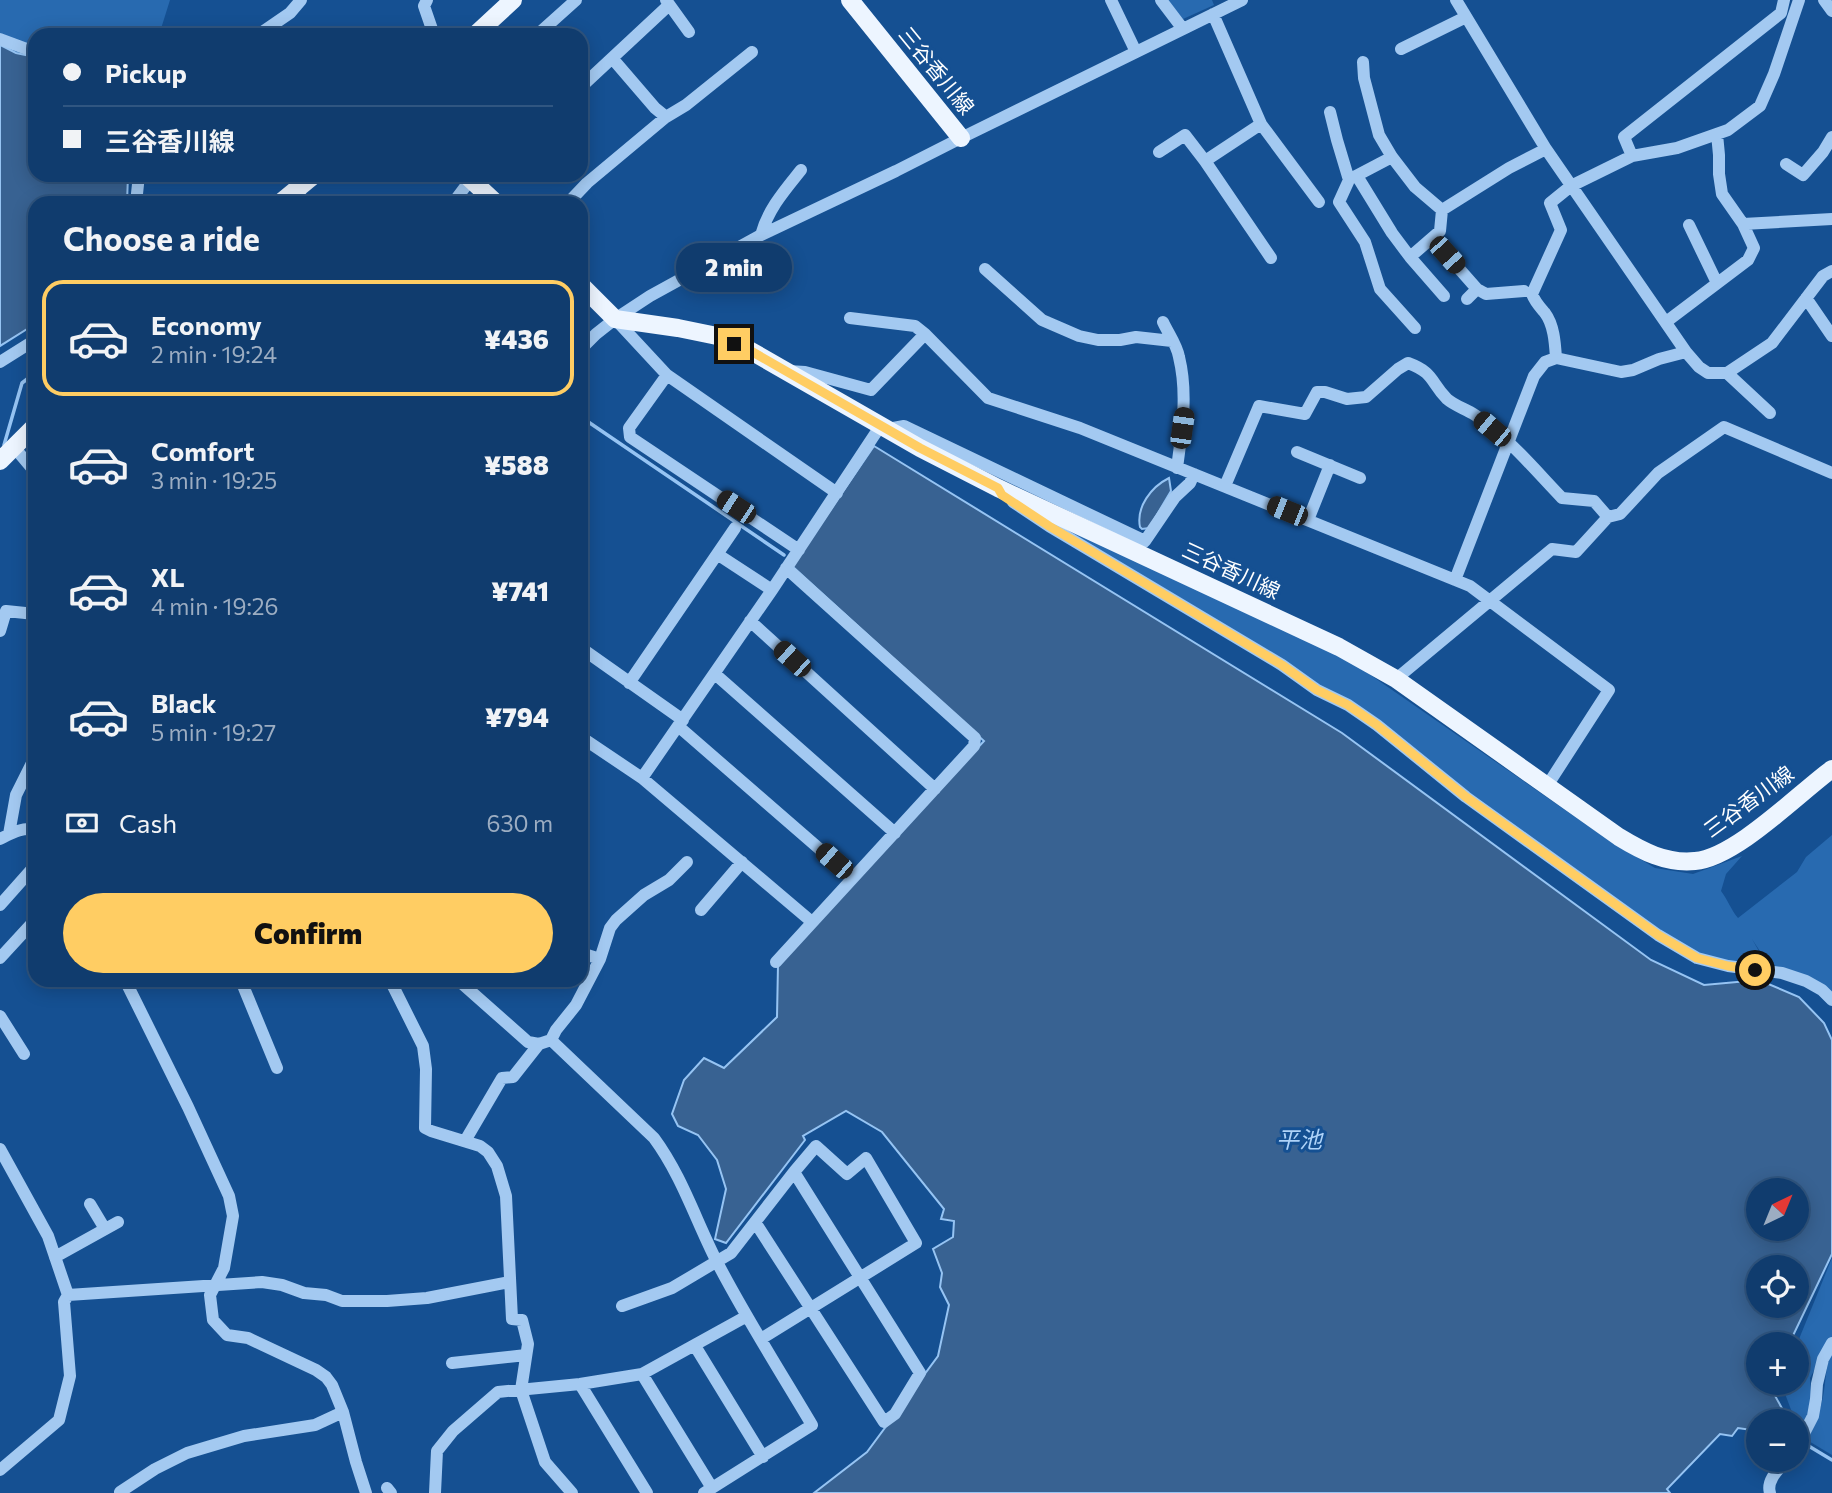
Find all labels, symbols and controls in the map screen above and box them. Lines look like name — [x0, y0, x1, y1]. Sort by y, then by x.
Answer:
street label: 三谷香川線 — [894, 21, 980, 119]
text: Pickup — [105, 57, 187, 88]
text: 三谷香川線 — [105, 125, 235, 156]
text: Choose a ride — [63, 218, 260, 258]
car — [1426, 232, 1469, 278]
callout: 2 min — [676, 243, 792, 292]
text: 2 min — [705, 253, 763, 281]
icon: car — [67, 307, 130, 370]
text: Economy — [151, 309, 262, 340]
text: ¥436 — [484, 323, 549, 354]
route end — [718, 328, 750, 360]
text: 2 min · 19:24 — [151, 340, 277, 368]
car — [1169, 406, 1196, 450]
car — [1470, 407, 1515, 451]
icon: car — [67, 433, 130, 496]
text: Comfort — [151, 435, 254, 466]
text: ¥588 — [484, 449, 549, 480]
text: 3 min · 19:25 — [151, 466, 277, 494]
car — [713, 487, 760, 527]
car — [1264, 493, 1311, 529]
street label: 三谷香川線 — [1179, 536, 1284, 603]
icon: car — [67, 559, 130, 622]
text: XL — [151, 561, 185, 592]
text: ¥741 — [491, 575, 549, 606]
text: 4 min · 19:26 — [151, 592, 278, 620]
car — [770, 637, 815, 681]
icon: car — [67, 685, 130, 748]
text: Black — [151, 687, 217, 718]
text: ¥794 — [485, 701, 549, 732]
text: 5 min · 19:27 — [151, 718, 276, 746]
street label: 三谷香川線 — [1698, 760, 1798, 842]
icon: cash — [63, 804, 101, 842]
text: Cash — [119, 807, 177, 838]
text: 630 m — [487, 809, 553, 837]
car — [812, 839, 857, 883]
button: Confirm — [63, 893, 553, 973]
route start — [1739, 954, 1771, 986]
water label: 平池 — [1276, 1125, 1324, 1153]
north arrow — [1746, 1178, 1810, 1241]
map controls — [1746, 1178, 1809, 1472]
button: locate — [1746, 1255, 1809, 1318]
button: + — [1746, 1332, 1809, 1395]
button: − — [1746, 1409, 1809, 1472]

